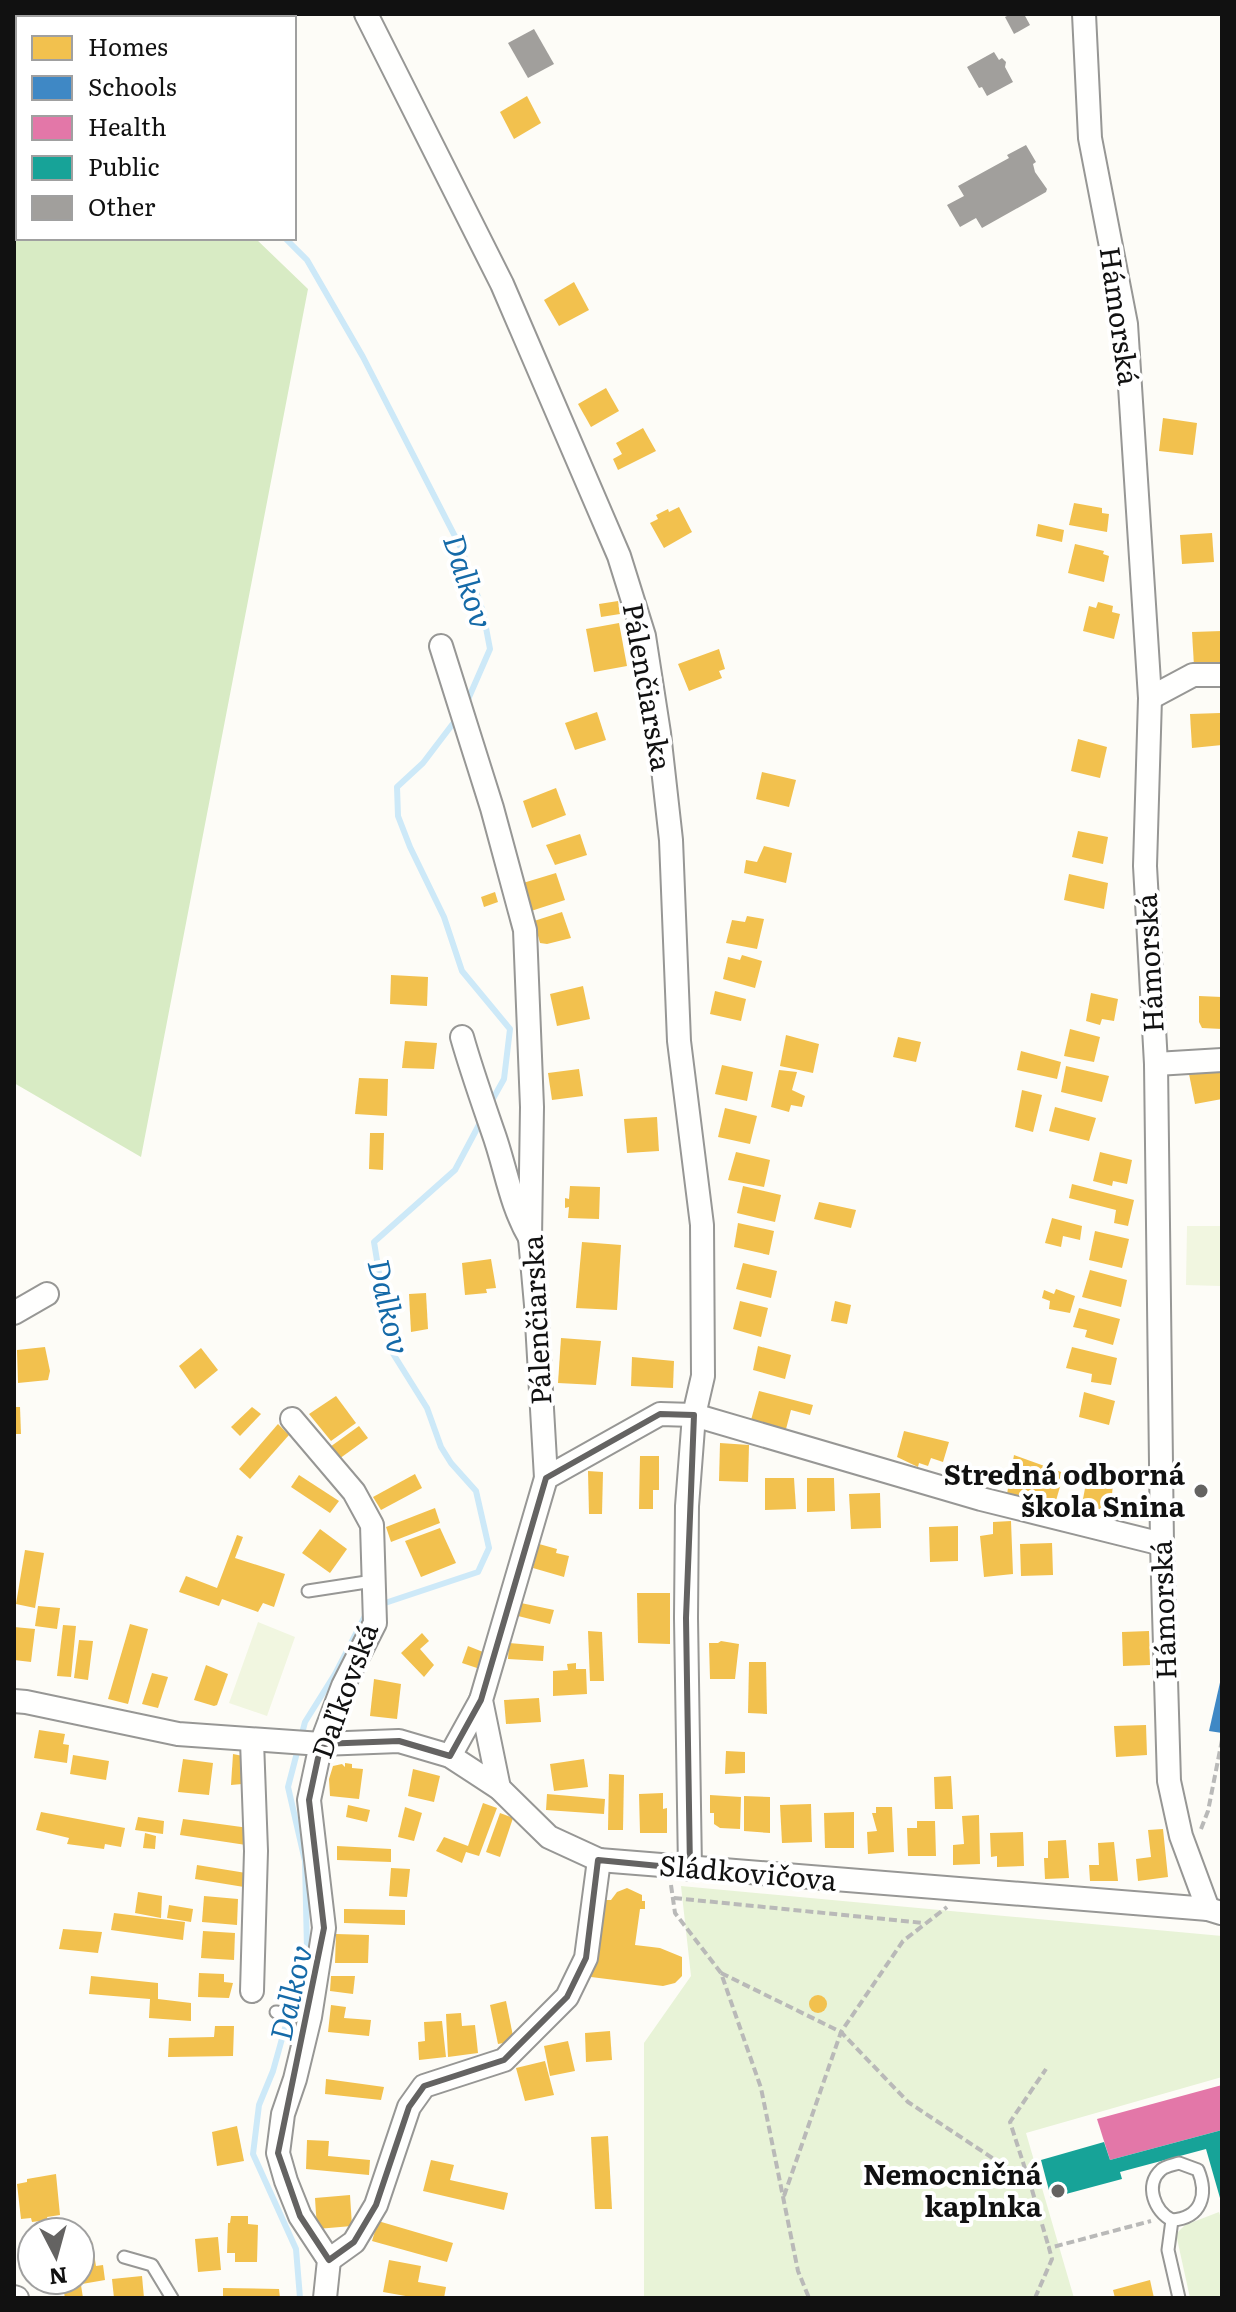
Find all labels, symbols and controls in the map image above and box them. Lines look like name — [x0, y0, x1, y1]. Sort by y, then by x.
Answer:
legend — [16, 16, 296, 240]
text: Homes — [88, 28, 168, 63]
text: Schools — [88, 68, 177, 103]
text: Health — [88, 108, 167, 143]
text: Public — [88, 148, 159, 183]
text: Other — [88, 188, 156, 223]
street label: Hámorská — [1090, 244, 1151, 388]
water label: Dalkov — [434, 528, 506, 634]
street label: Pálenčiarska — [614, 599, 684, 774]
street label: Hámorská — [1123, 892, 1173, 1034]
street label: Pálenčiarska — [510, 1234, 560, 1406]
water label: Dalkov — [359, 1254, 423, 1359]
place label: Stredná odborná škola Snina — [944, 1452, 1186, 1526]
marker: Stredná odborná škola Snina — [1192, 1482, 1210, 1500]
street label: Hámorská — [1139, 1540, 1185, 1680]
street label: Daľkovská — [299, 1617, 387, 1764]
street label: Sládkovičova — [658, 1842, 839, 1900]
water label: Dalkov — [257, 1940, 321, 2045]
place label: Nemocničná kaplnka — [863, 2152, 1043, 2226]
marker: Nemocničná kaplnka — [1049, 2182, 1067, 2200]
north arrow — [16, 2216, 96, 2296]
text: N — [47, 2260, 69, 2295]

